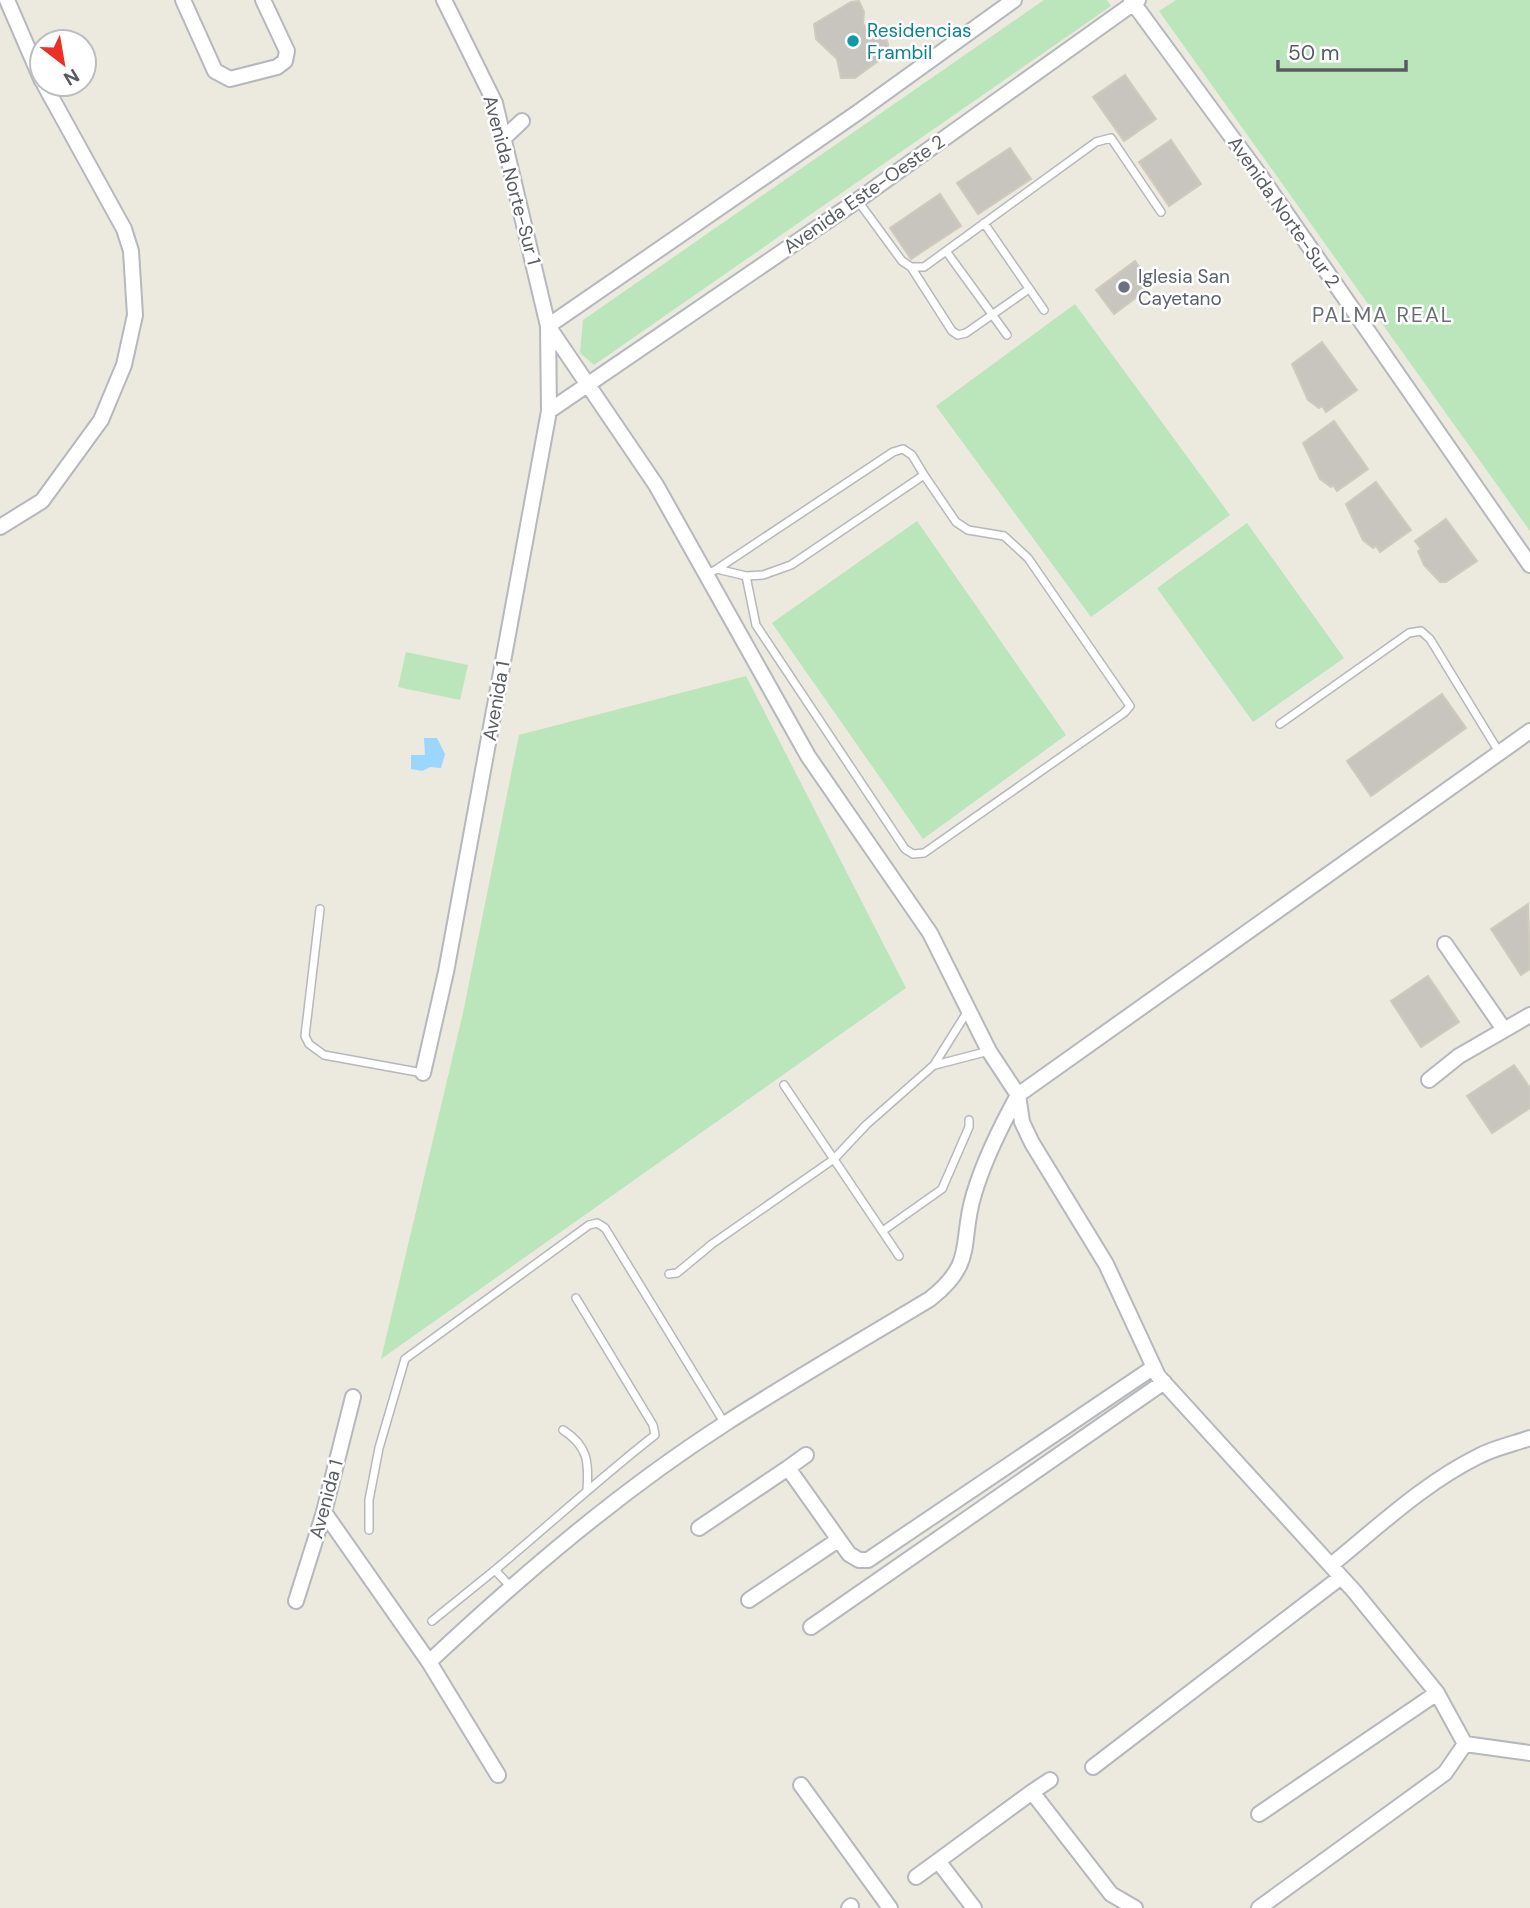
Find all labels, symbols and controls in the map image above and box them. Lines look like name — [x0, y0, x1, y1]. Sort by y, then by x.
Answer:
place label: Residencias Frambil — [867, 18, 972, 65]
north arrow — [28, 28, 98, 98]
scale bar — [1278, 28, 1406, 72]
marker: Residencias Frambil — [845, 33, 861, 49]
text: 50 m — [1288, 39, 1339, 67]
text: N — [59, 63, 84, 91]
street label: Avenida Norte-Sur 1 — [477, 93, 547, 267]
street label: Avenida Este-Oeste 2 — [778, 129, 950, 259]
street label: Avenida Norte-Sur 2 — [1222, 131, 1346, 293]
place label: Iglesia San Cayetano — [1138, 264, 1230, 311]
marker: Iglesia San Cayetano — [1116, 279, 1132, 295]
district label: PALMA REAL — [1312, 301, 1454, 329]
street label: Avenida 1 — [477, 659, 515, 743]
street label: Avenida 1 — [303, 1457, 349, 1541]

